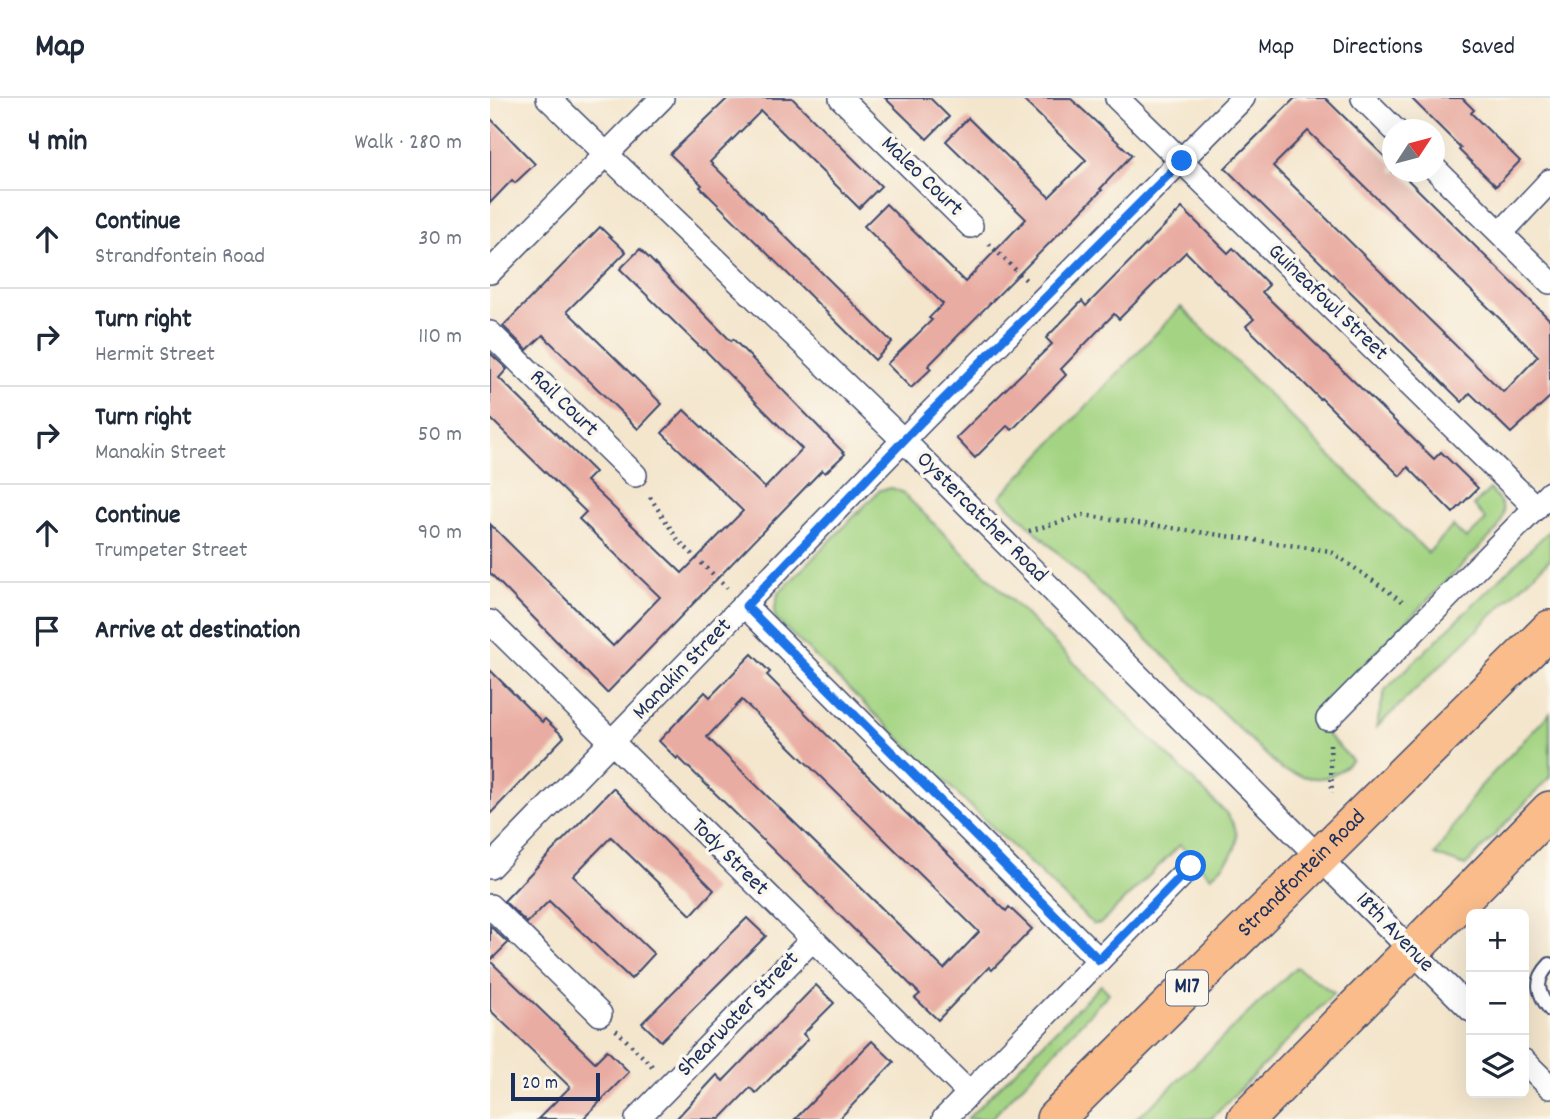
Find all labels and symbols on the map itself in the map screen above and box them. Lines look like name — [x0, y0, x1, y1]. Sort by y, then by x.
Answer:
north arrow — [1382, 119, 1445, 182]
street label: Maleo Court — [872, 129, 970, 225]
route end — [1166, 145, 1197, 176]
street label: Guineafowl Street — [1259, 237, 1395, 369]
street label: Rail Court — [521, 362, 605, 446]
street label: Oystercatcher Road — [908, 445, 1054, 591]
street label: Manakin Street — [626, 611, 740, 729]
street label: Strandfontein Road — [1230, 802, 1374, 946]
street label: Tody Street — [682, 811, 776, 905]
route start — [1175, 850, 1206, 881]
street label: 18th Avenue — [1347, 885, 1441, 981]
street label: Shearwater Street — [670, 945, 808, 1085]
road number: M17 — [1166, 970, 1208, 1006]
scale bar — [511, 1070, 600, 1102]

